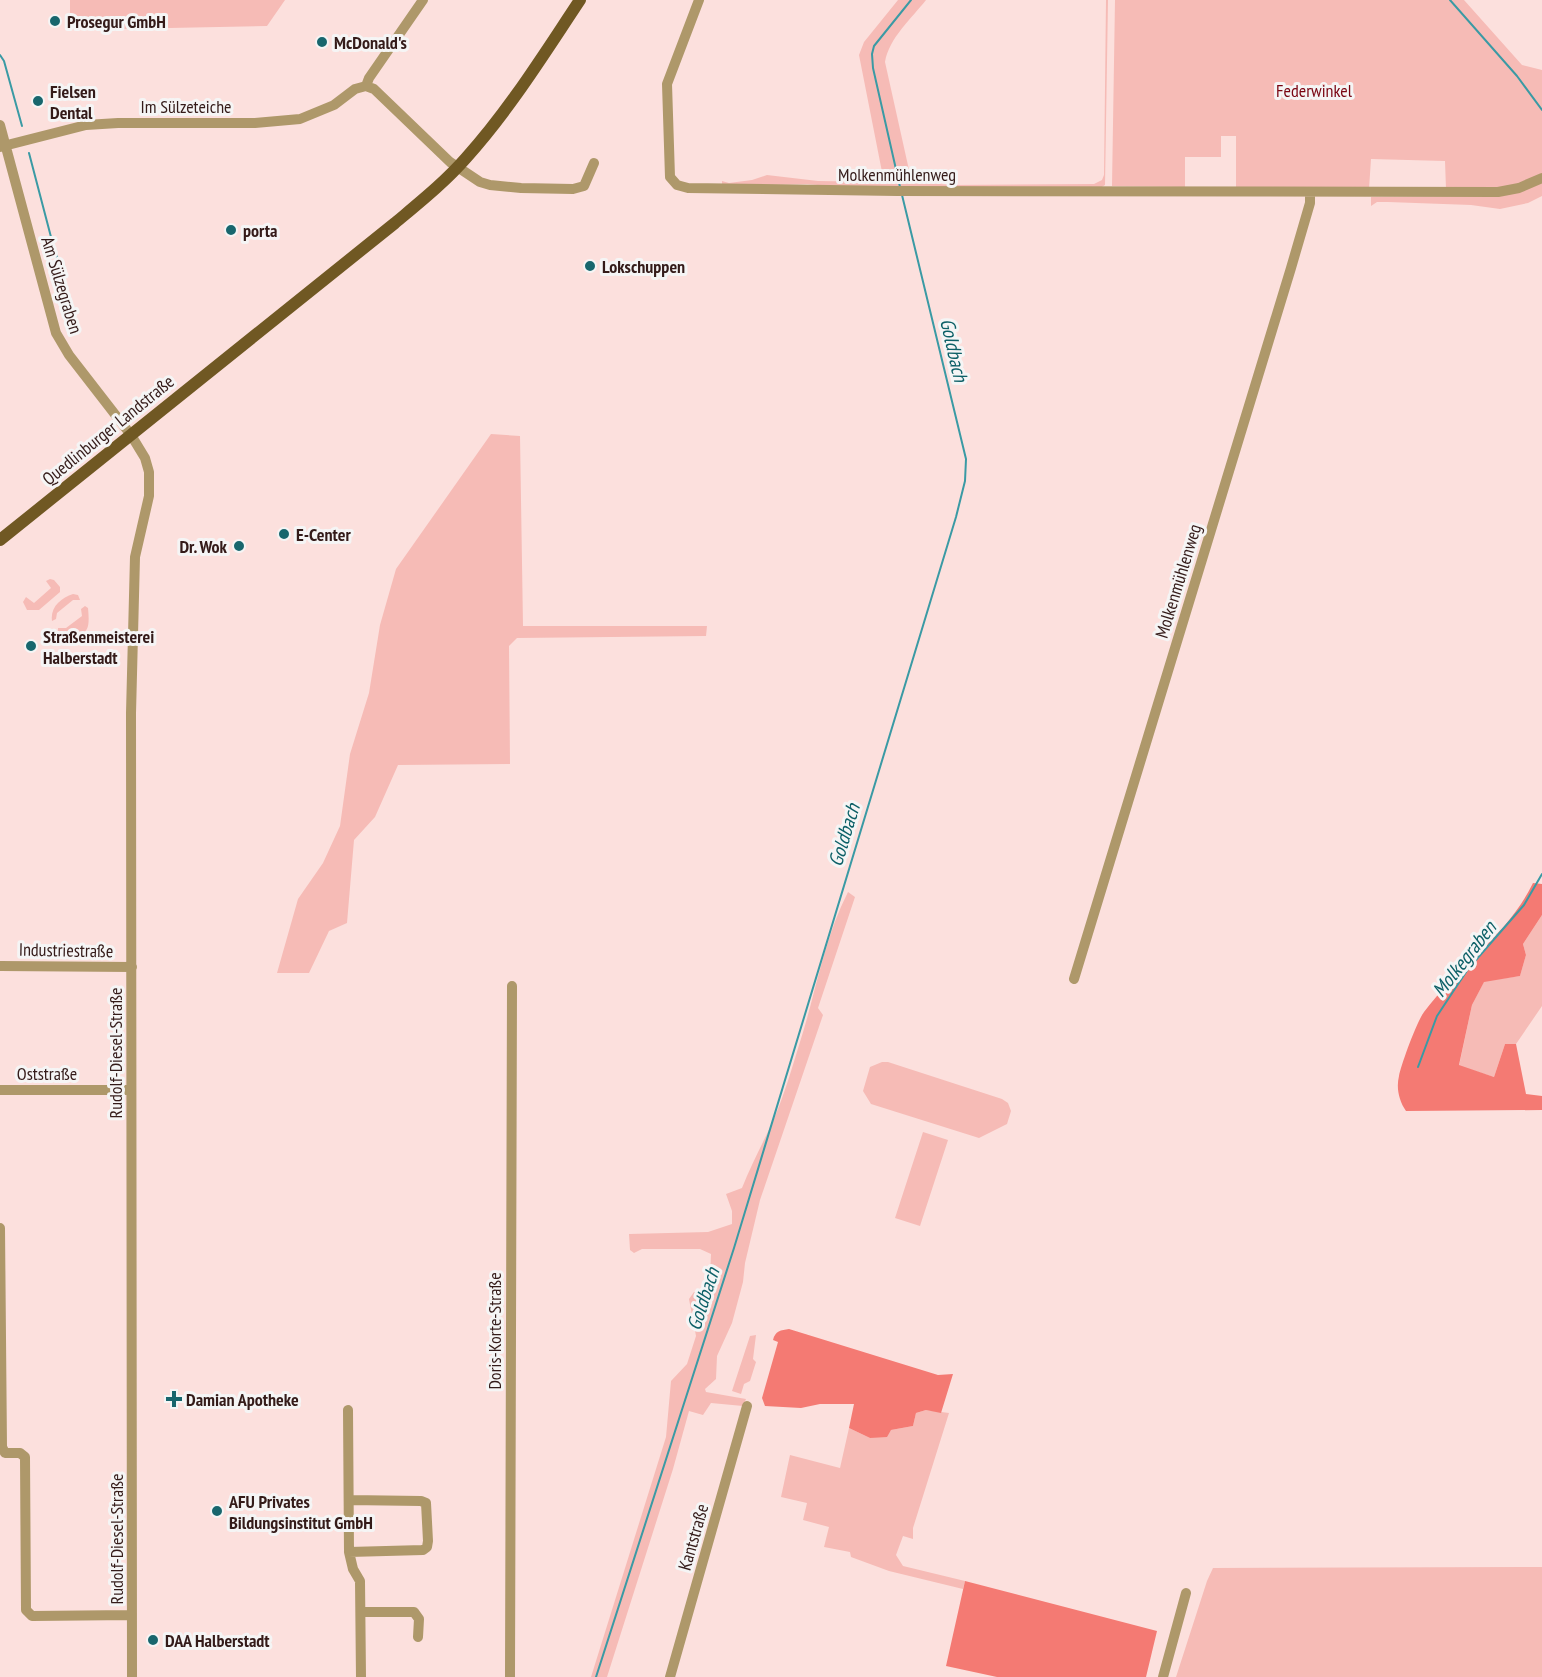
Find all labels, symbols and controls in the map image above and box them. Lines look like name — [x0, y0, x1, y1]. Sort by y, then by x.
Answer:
place label: Prosegur GmbH — [67, 10, 166, 33]
marker: Prosegur GmbH — [48, 14, 62, 28]
place label: McDonald's — [334, 31, 407, 54]
marker: McDonald's — [315, 35, 329, 49]
park label: Federwinkel — [1276, 79, 1353, 102]
place label: Fielsen Dental — [50, 80, 96, 124]
marker: Fielsen Dental — [31, 94, 45, 108]
street label: Im Sülzeteiche — [140, 95, 232, 118]
street label: Molkenmühlenweg — [838, 163, 956, 186]
place label: porta — [243, 219, 277, 242]
marker: porta — [224, 223, 238, 237]
street label: Am Sülzegraben — [36, 234, 88, 336]
place label: Lokschuppen — [602, 255, 685, 278]
marker: Lokschuppen — [583, 259, 597, 273]
water label: Goldbach — [934, 316, 974, 385]
street label: Quedlinburger Landstraße — [37, 370, 179, 490]
street label: Molkenmühlenweg — [1150, 521, 1206, 641]
place label: E-Center — [296, 523, 352, 546]
marker: E-Center — [277, 527, 291, 541]
place label: Dr. Wok — [179, 535, 228, 558]
marker: Dr. Wok — [232, 539, 246, 553]
place label: Straßenmeisterei Halberstadt — [43, 625, 154, 669]
marker: Straßenmeisterei Halberstadt — [24, 639, 38, 653]
water label: Goldbach — [822, 799, 866, 870]
water label: Molkegraben — [1426, 915, 1503, 1002]
street label: Industriestraße — [19, 938, 113, 962]
street label: Rudolf-Diesel-Straße — [104, 988, 127, 1118]
street label: Oststraße — [17, 1062, 77, 1085]
water label: Goldbach — [681, 1263, 726, 1334]
street label: Doris-Korte-Straße — [483, 1272, 506, 1390]
place label: Damian Apotheke — [186, 1388, 299, 1411]
marker: Damian Apotheke — [167, 1392, 181, 1406]
street label: Rudolf-Diesel-Straße — [105, 1474, 128, 1604]
place label: AFU Privates Bildungsinstitut GmbH — [228, 1490, 373, 1534]
street label: Kantstraße — [673, 1501, 713, 1573]
marker: AFU Privates Bildungsinstitut GmbH — [210, 1504, 224, 1518]
place label: DAA Halberstadt — [165, 1629, 270, 1652]
marker: DAA Halberstadt — [146, 1633, 160, 1647]

